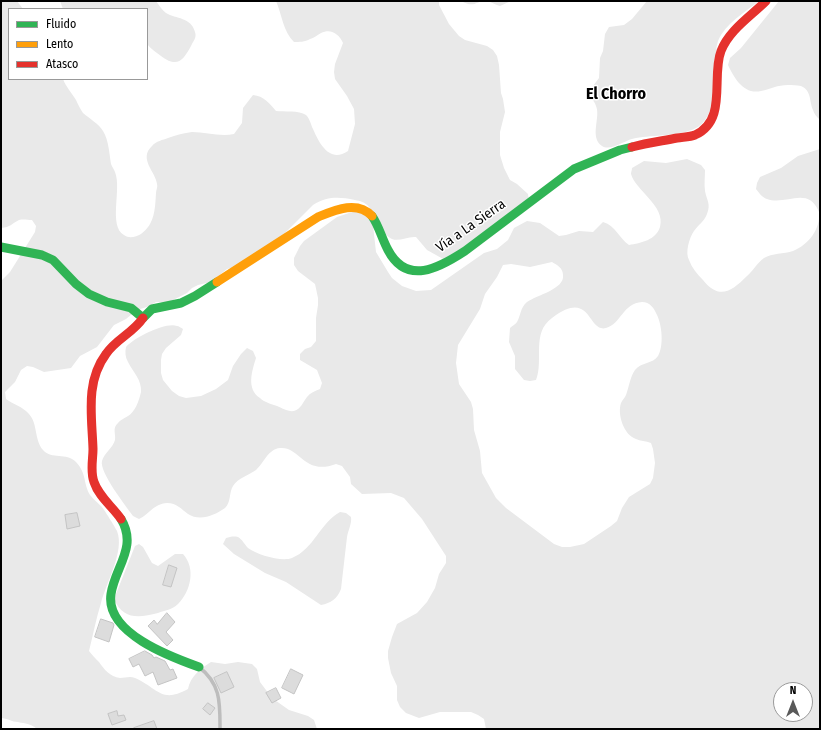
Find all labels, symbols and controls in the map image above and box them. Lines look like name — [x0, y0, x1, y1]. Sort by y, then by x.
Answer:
legend — [8, 8, 148, 80]
text: Fluido — [46, 17, 76, 31]
text: Lento — [46, 37, 73, 51]
text: Atasco — [46, 57, 78, 71]
district label: El Chorro — [586, 85, 646, 105]
street label: Vía a La Sierra — [433, 196, 509, 256]
north arrow — [773, 682, 813, 722]
text: N — [790, 684, 796, 697]

